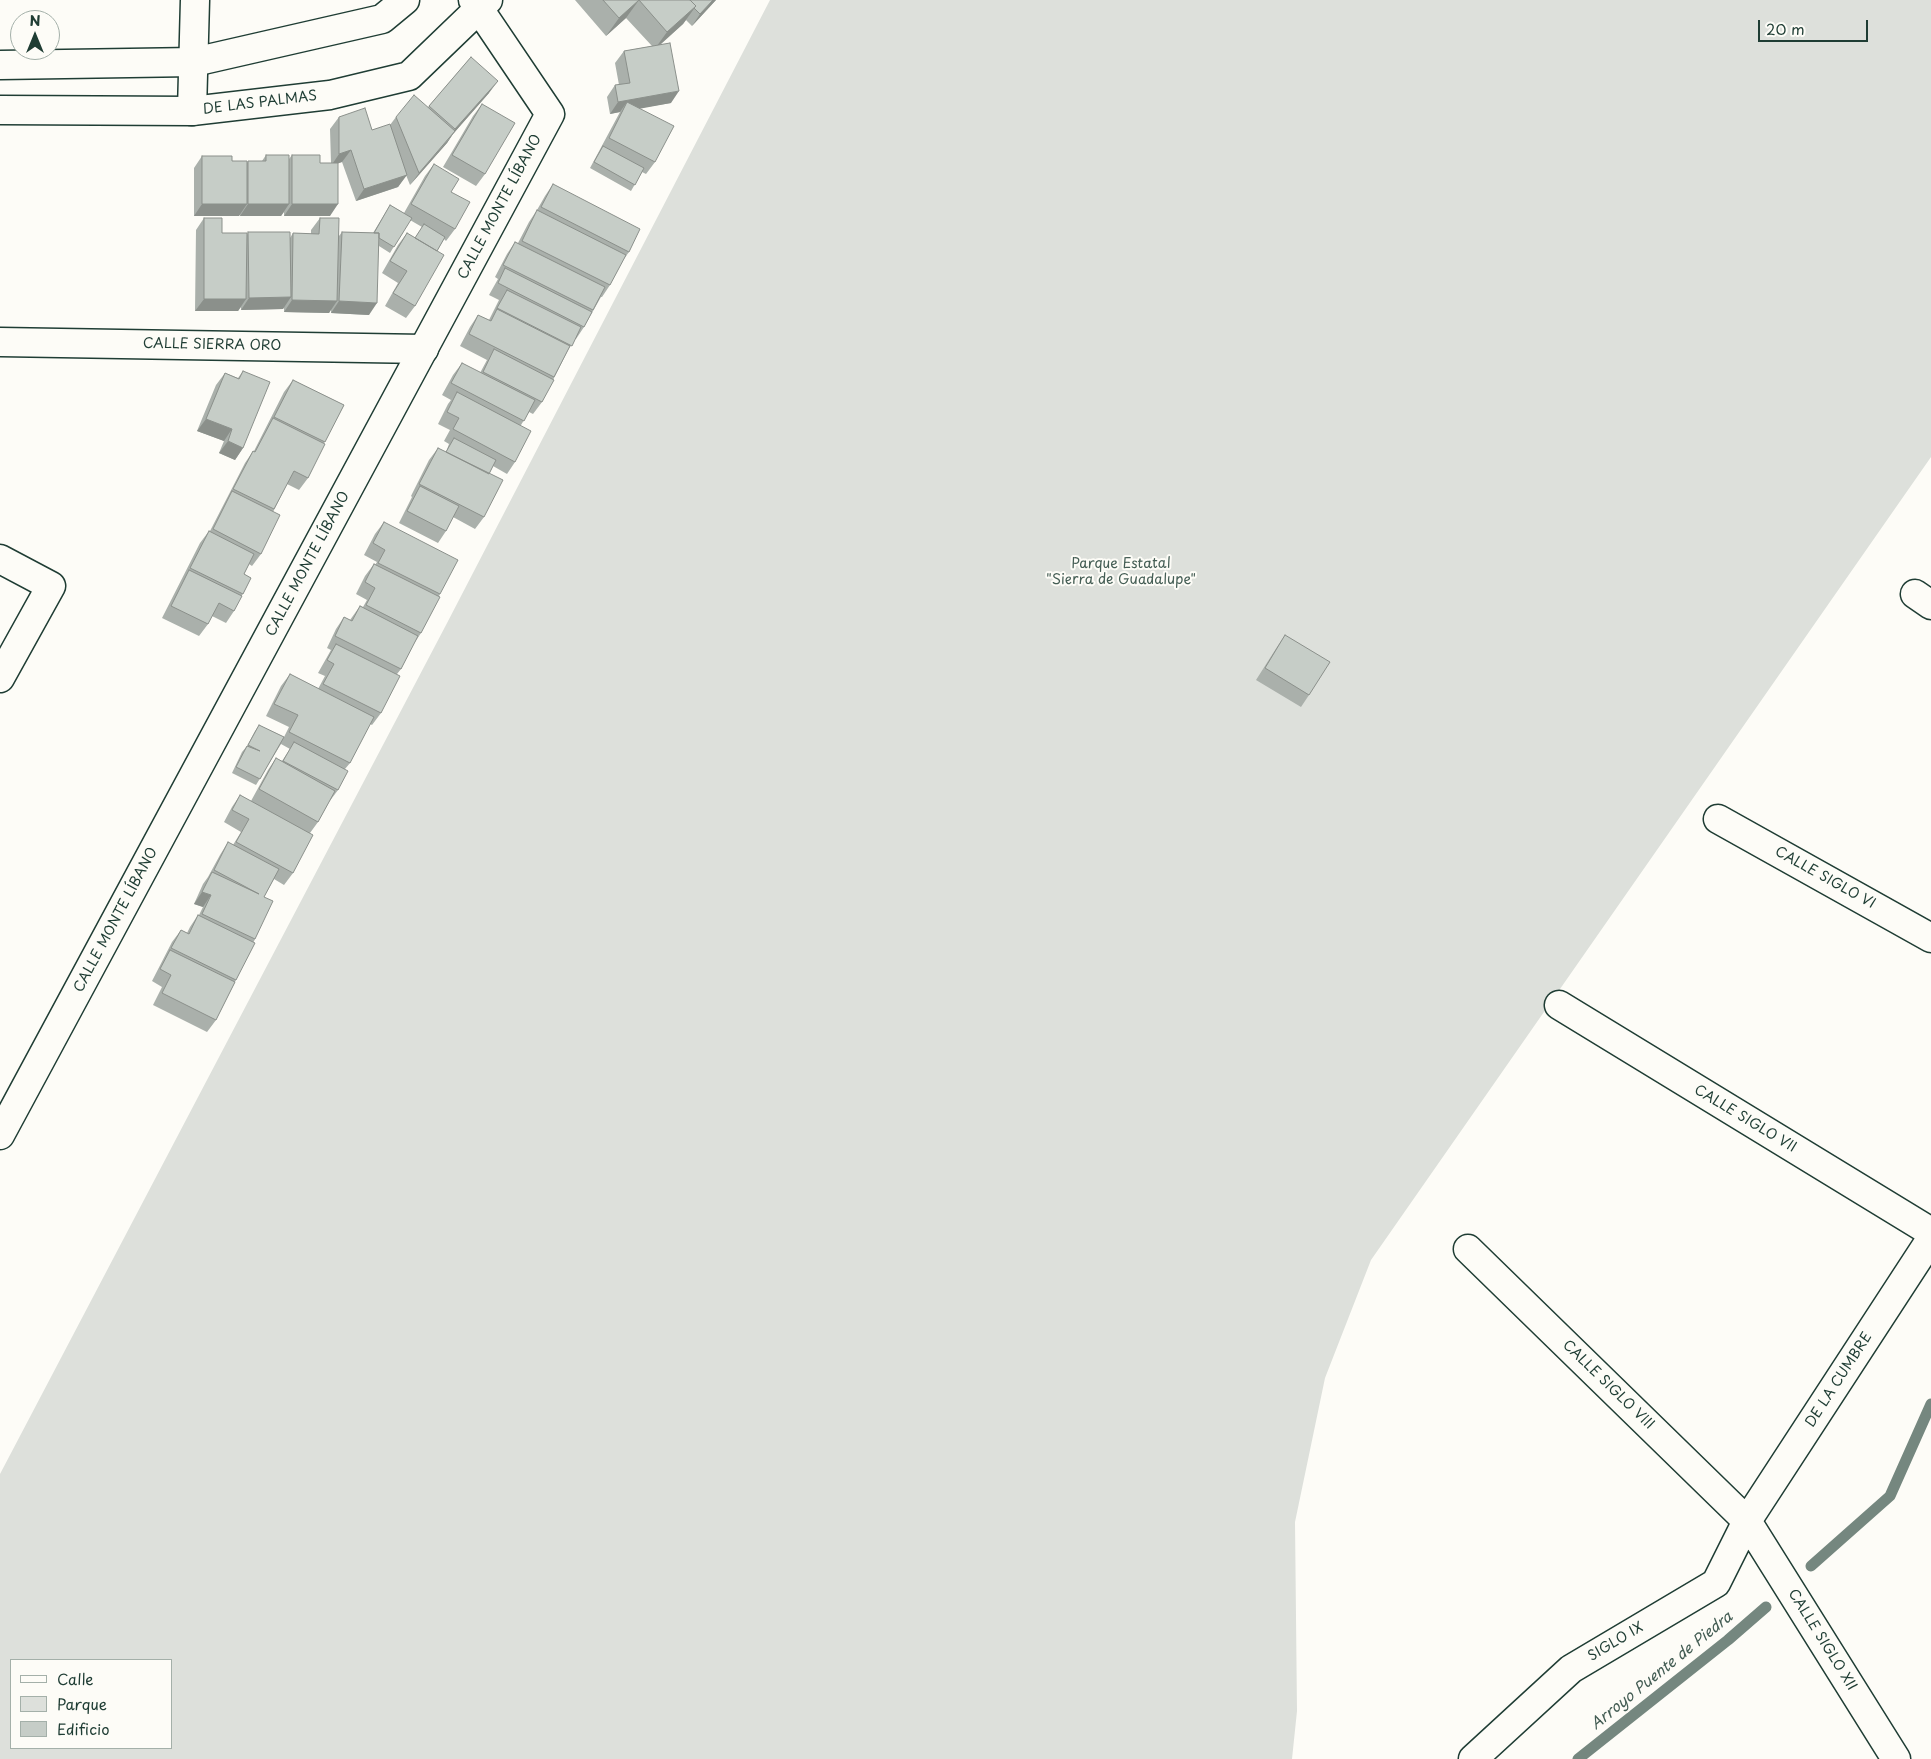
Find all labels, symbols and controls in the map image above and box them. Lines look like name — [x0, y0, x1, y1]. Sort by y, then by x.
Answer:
north arrow — [10, 10, 60, 60]
text: N — [29, 10, 41, 31]
scale bar — [1761, 10, 1871, 42]
text: 20 m — [1766, 17, 1805, 40]
street label: DE LAS PALMAS — [202, 88, 318, 118]
street label: CALLE MONTE LÍBANO — [455, 132, 545, 282]
street label: CALLE SIERRA ORO — [143, 335, 281, 355]
street label: CALLE MONTE LÍBANO — [263, 489, 353, 639]
park label: Parque Estatal "Sierra de Guadalupe" — [1046, 556, 1196, 588]
street label: CALLE SIGLO VI — [1772, 843, 1878, 913]
street label: CALLE MONTE LÍBANO — [71, 845, 161, 995]
street label: CALLE SIGLO VII — [1691, 1082, 1799, 1156]
street label: DE LA CUMBRE — [1802, 1330, 1876, 1430]
street label: CALLE SIGLO VIII — [1559, 1337, 1657, 1433]
street label: CALLE SIGLO XII — [1784, 1586, 1860, 1694]
water label: Arroyo Puente de Piedra — [1588, 1608, 1736, 1734]
street label: SIGLO IX — [1585, 1619, 1647, 1665]
legend — [10, 1659, 172, 1749]
text: Calle — [57, 1667, 94, 1690]
text: Parque — [57, 1692, 107, 1715]
text: Edificio — [57, 1717, 110, 1740]

